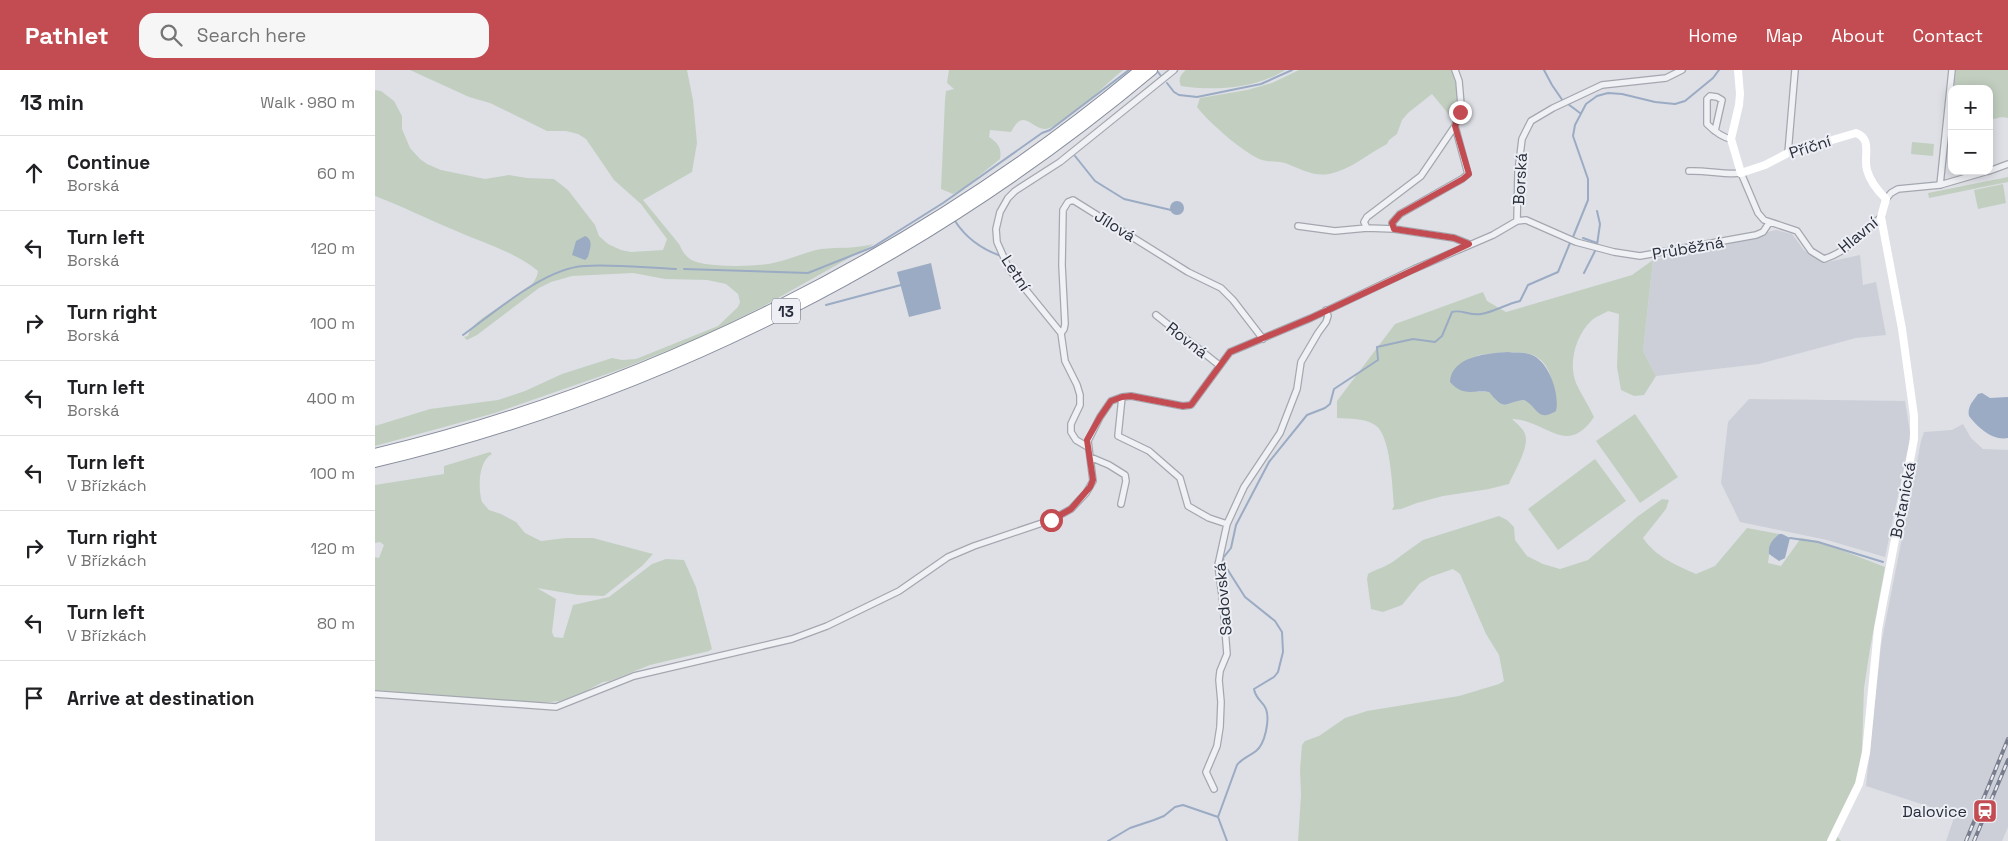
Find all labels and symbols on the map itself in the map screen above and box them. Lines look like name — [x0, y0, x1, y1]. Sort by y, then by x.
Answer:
route end — [1449, 101, 1472, 124]
street label: Příční — [1786, 130, 1834, 164]
street label: Borská — [1508, 152, 1532, 206]
street label: Jílová — [1091, 205, 1139, 247]
street label: Hlavní — [1834, 212, 1882, 258]
street label: Průběžná — [1651, 231, 1725, 265]
street label: Letní — [997, 251, 1035, 295]
road number: 13 — [772, 298, 800, 324]
street label: Rovná — [1162, 317, 1212, 363]
street label: Botanická — [1885, 460, 1921, 540]
route start — [1040, 509, 1063, 532]
street label: Sadovská — [1209, 562, 1237, 636]
station icon: Dalovice — [1972, 798, 1998, 824]
place label: Dalovice — [1902, 801, 1967, 822]

